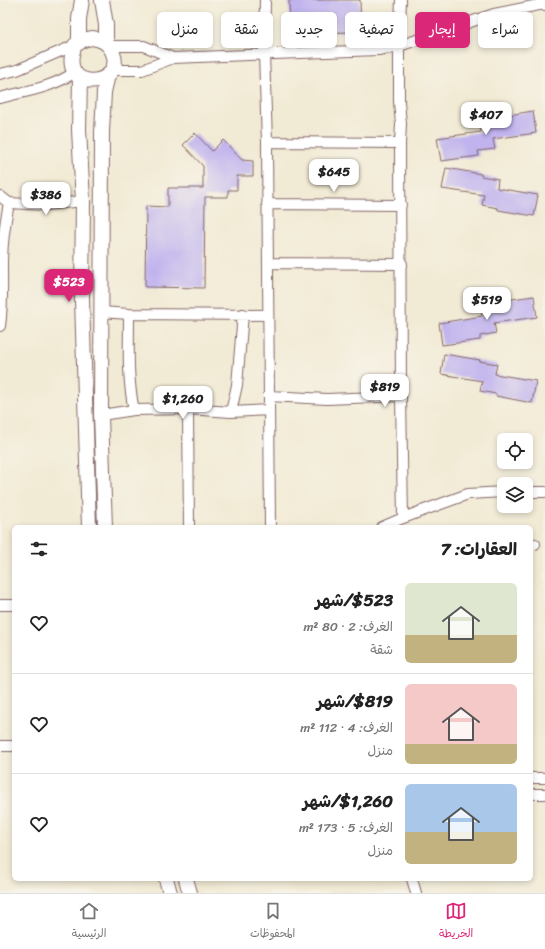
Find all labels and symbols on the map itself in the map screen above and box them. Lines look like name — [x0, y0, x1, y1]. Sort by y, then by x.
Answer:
pin: $407 — [462, 102, 510, 136]
pin: $645 — [310, 159, 358, 193]
pin: $386 — [22, 182, 70, 216]
pin: $523 — [45, 269, 93, 303]
pin: $519 — [463, 287, 511, 321]
pin: $819 — [361, 374, 409, 408]
pin: $1,260 — [150, 386, 216, 420]

